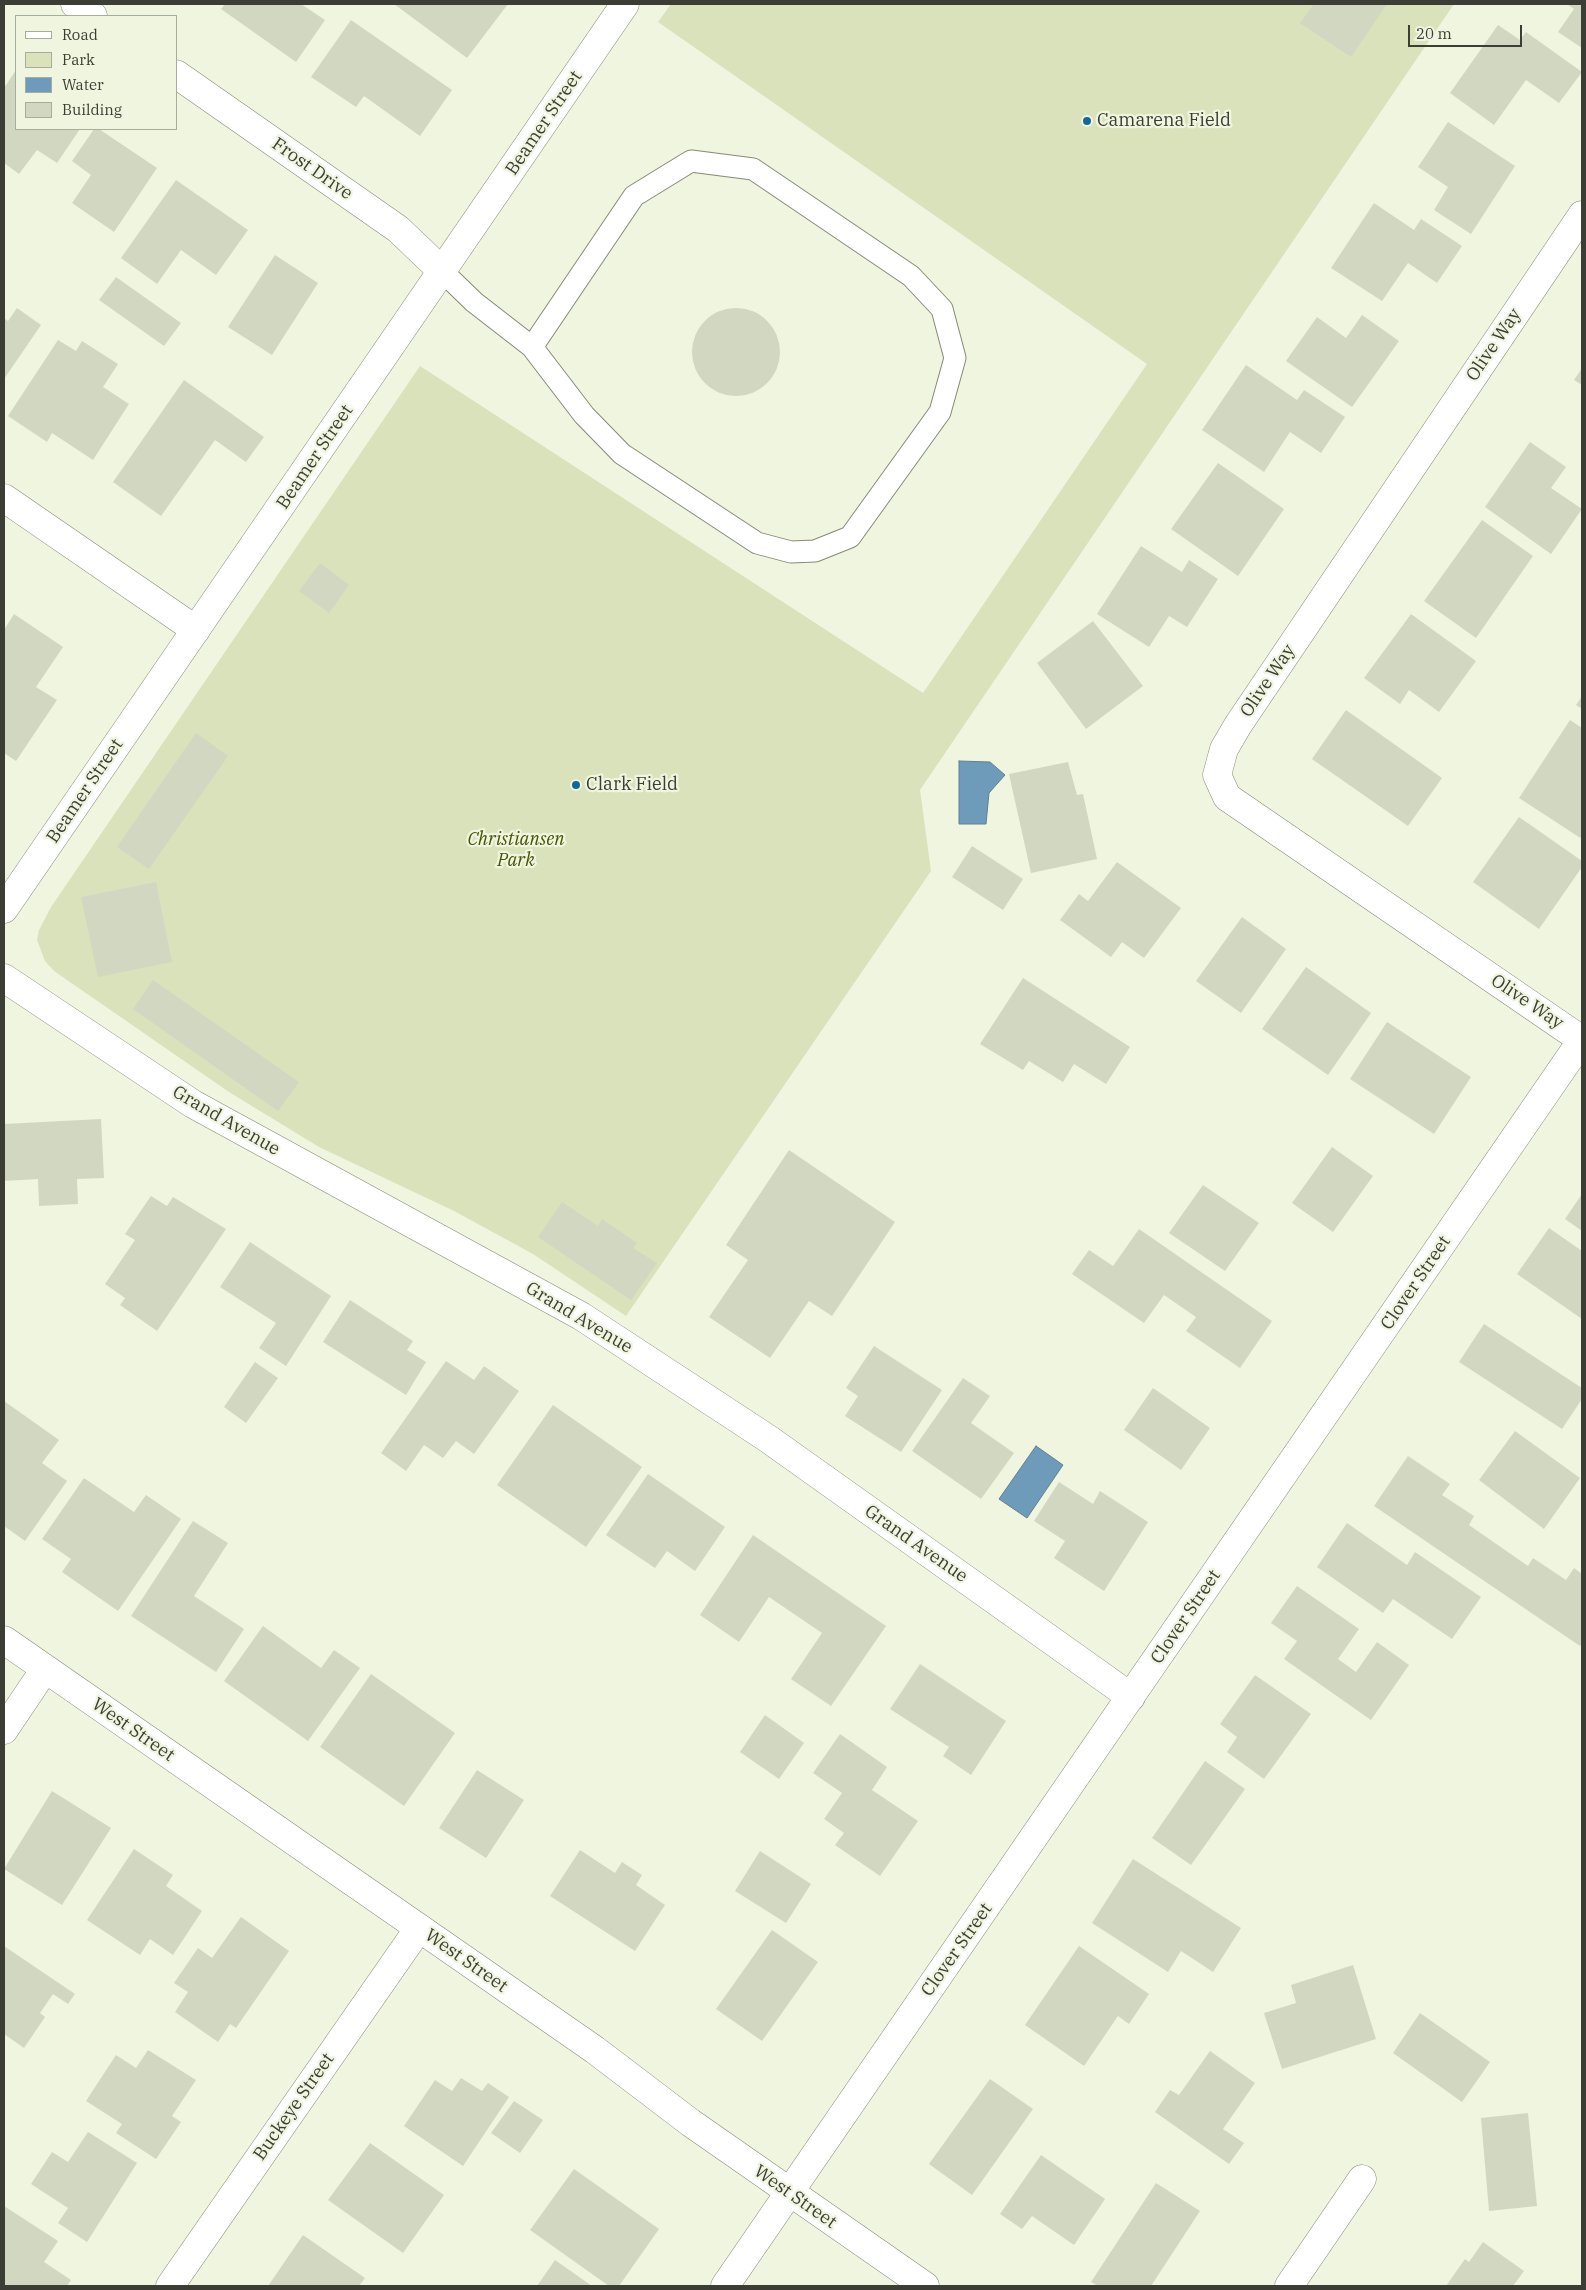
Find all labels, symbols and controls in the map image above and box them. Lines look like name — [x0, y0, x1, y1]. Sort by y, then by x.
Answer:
legend — [15, 15, 178, 130]
scale bar — [1411, 15, 1525, 47]
text: 20 m — [1416, 24, 1452, 43]
text: Road — [62, 25, 98, 44]
text: Park — [62, 50, 95, 69]
street label: Beamer Street — [501, 67, 587, 179]
text: Water — [62, 75, 104, 94]
text: Building — [62, 100, 122, 119]
place label: Camarena Field — [1097, 110, 1231, 132]
marker: Camarena Field — [1081, 115, 1093, 127]
street label: Frost Drive — [267, 133, 357, 205]
street label: Olive Way — [1462, 305, 1526, 385]
street label: Beamer Street — [272, 401, 358, 513]
street label: Olive Way — [1236, 641, 1300, 721]
street label: Beamer Street — [42, 735, 128, 847]
place label: Clark Field — [586, 774, 678, 796]
marker: Clark Field — [570, 779, 582, 791]
park label: Christiansen Park — [467, 829, 565, 872]
street label: Olive Way — [1487, 970, 1567, 1034]
street label: Grand Avenue — [168, 1081, 284, 1161]
street label: Clover Street — [1377, 1232, 1455, 1334]
street label: Grand Avenue — [522, 1278, 636, 1358]
street label: Grand Avenue — [860, 1501, 972, 1587]
street label: Clover Street — [1147, 1566, 1225, 1668]
street label: West Street — [87, 1694, 179, 1766]
street label: Clover Street — [917, 1899, 997, 2001]
street label: West Street — [420, 1925, 512, 1997]
street label: Buckeye Street — [249, 2049, 339, 2165]
street label: West Street — [749, 2161, 841, 2233]

